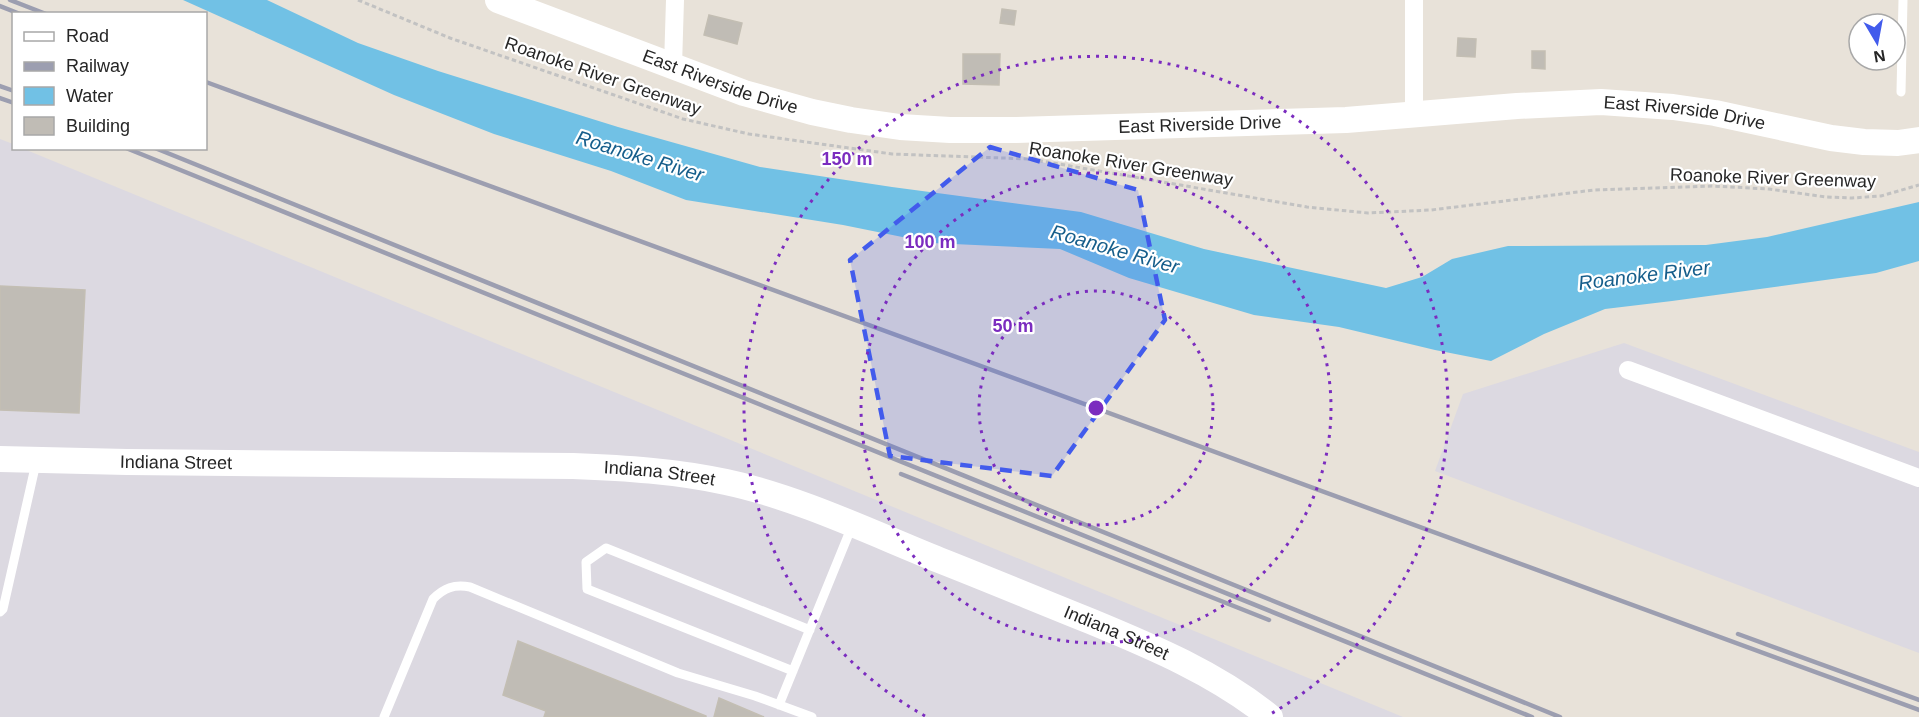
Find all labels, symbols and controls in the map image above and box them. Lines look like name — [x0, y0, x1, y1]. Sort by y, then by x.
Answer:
legend — [12, 12, 207, 150]
north arrow — [1847, 12, 1907, 72]
text: Road — [66, 26, 109, 46]
street label: Roanoke River Greenway — [502, 33, 704, 119]
street label: East Riverside Drive — [640, 46, 800, 118]
text: N — [1872, 47, 1887, 66]
text: Railway — [66, 56, 129, 76]
text: Water — [66, 86, 113, 106]
street label: East Riverside Drive — [1603, 92, 1767, 134]
street label: East Riverside Drive — [1118, 112, 1282, 137]
text: Building — [66, 116, 130, 136]
water label: Roanoke River — [574, 126, 708, 186]
street label: Roanoke River Greenway — [1028, 138, 1234, 190]
text: 150 m — [821, 149, 873, 169]
street label: Roanoke River Greenway — [1670, 164, 1876, 192]
water label: Roanoke River — [1048, 220, 1183, 278]
text: 100 m — [904, 232, 956, 252]
water label: Roanoke River — [1577, 256, 1712, 294]
text: 50 m — [992, 316, 1034, 336]
centre of rings — [1086, 398, 1106, 418]
street label: Indiana Street — [120, 452, 232, 473]
street label: Indiana Street — [603, 457, 717, 490]
street label: Indiana Street — [1061, 602, 1172, 664]

